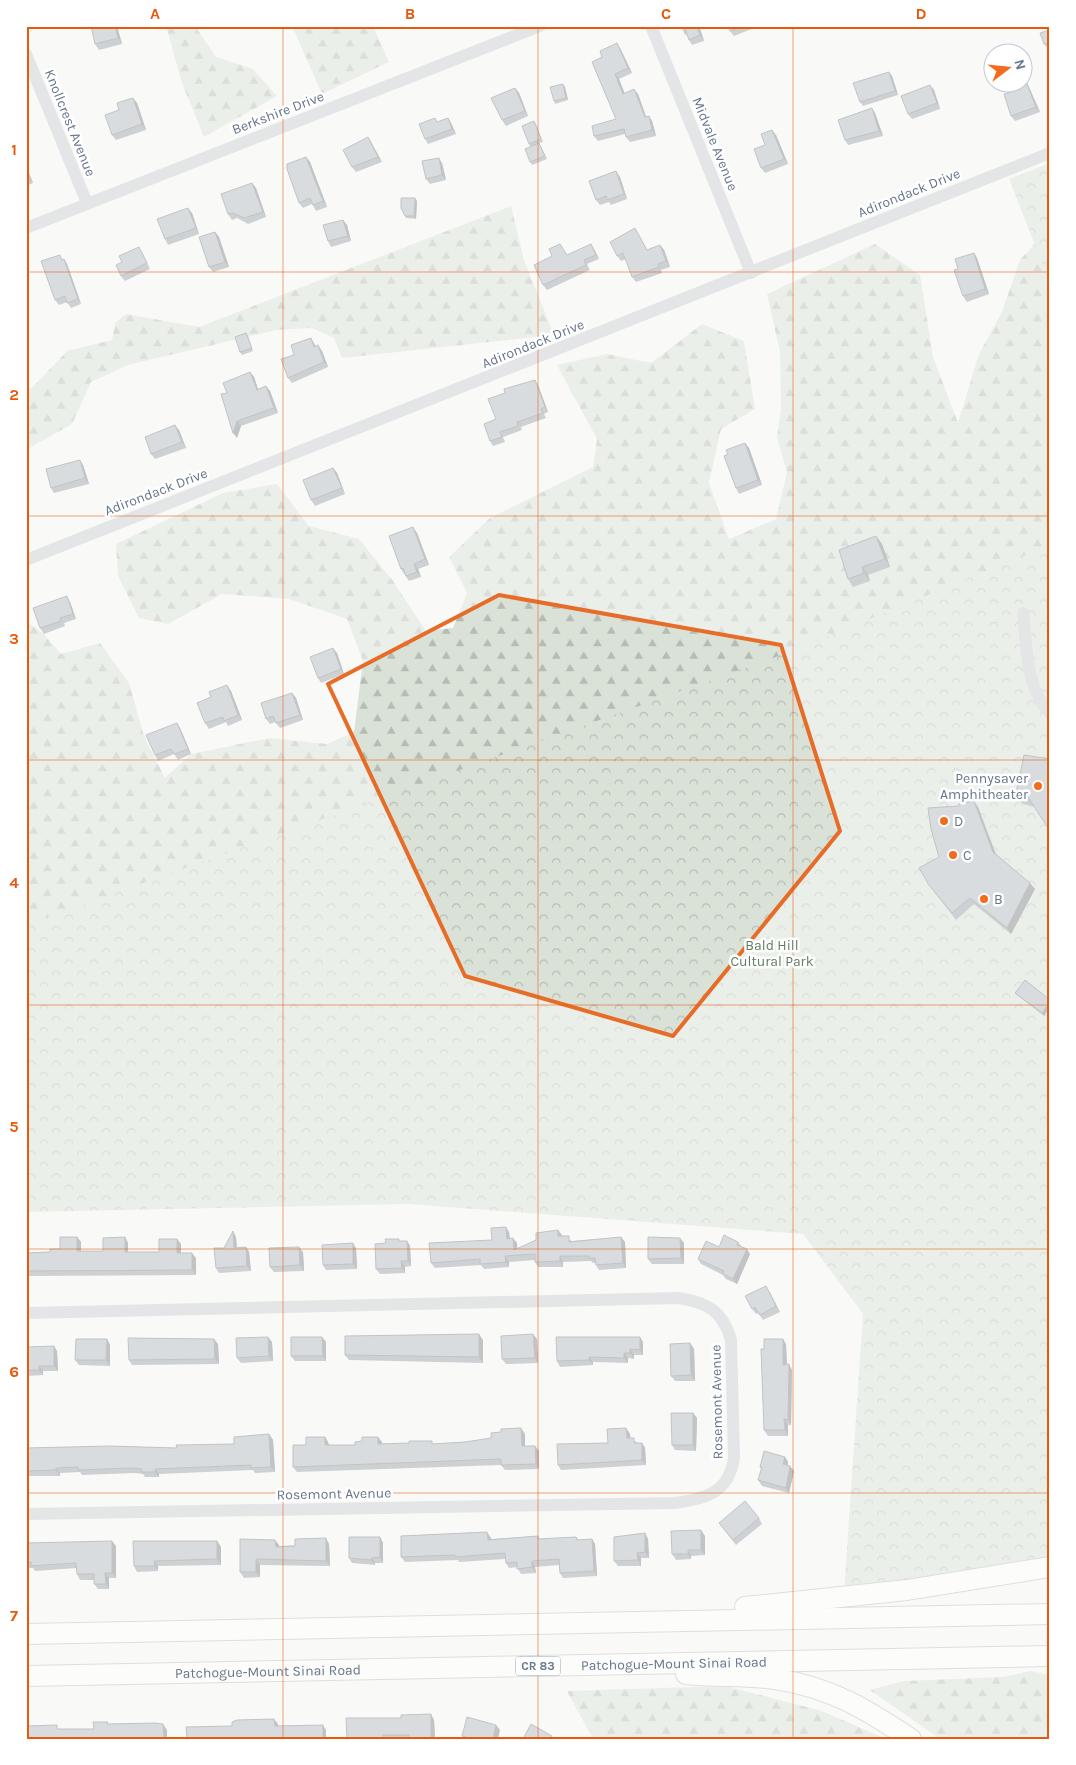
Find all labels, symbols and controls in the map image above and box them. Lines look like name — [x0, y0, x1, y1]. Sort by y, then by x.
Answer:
text: A — [150, 4, 160, 23]
text: B — [405, 4, 415, 23]
text: C — [661, 4, 671, 23]
text: D — [916, 4, 927, 23]
north arrow — [984, 42, 1034, 92]
text: N — [1010, 57, 1030, 72]
street label: Knollcrest Avenue — [41, 67, 99, 179]
street label: Berkshire Drive — [230, 88, 326, 138]
street label: Midvale Avenue — [688, 95, 742, 193]
text: 1 — [11, 140, 17, 159]
street label: Adirondack Drive — [855, 165, 963, 221]
street label: Adirondack Drive — [479, 316, 587, 372]
text: 2 — [9, 385, 19, 404]
street label: Adirondack Drive — [102, 465, 210, 519]
text: 3 — [9, 629, 19, 648]
place label: Pennysaver Amphitheater — [940, 770, 1029, 803]
marker: Pennysaver Amphitheater — [1032, 780, 1044, 792]
place label: D — [954, 813, 963, 830]
marker: D — [938, 815, 950, 827]
place label: C — [963, 847, 972, 864]
marker: C — [947, 849, 959, 861]
text: 4 — [9, 873, 19, 892]
place label: B — [994, 891, 1003, 908]
marker: B — [978, 893, 990, 905]
park label: Bald Hill Cultural Park — [730, 937, 814, 970]
text: 5 — [9, 1117, 19, 1136]
street label: Rosemont Avenue — [708, 1345, 726, 1459]
text: 6 — [9, 1362, 19, 1381]
street label: Rosemont Avenue — [277, 1485, 391, 1503]
text: 7 — [10, 1606, 18, 1625]
street label: Patchogue-Mount Sinai Road — [581, 1653, 767, 1674]
road number: CR 83 — [516, 1656, 560, 1675]
street label: Patchogue-Mount Sinai Road — [175, 1661, 361, 1682]

